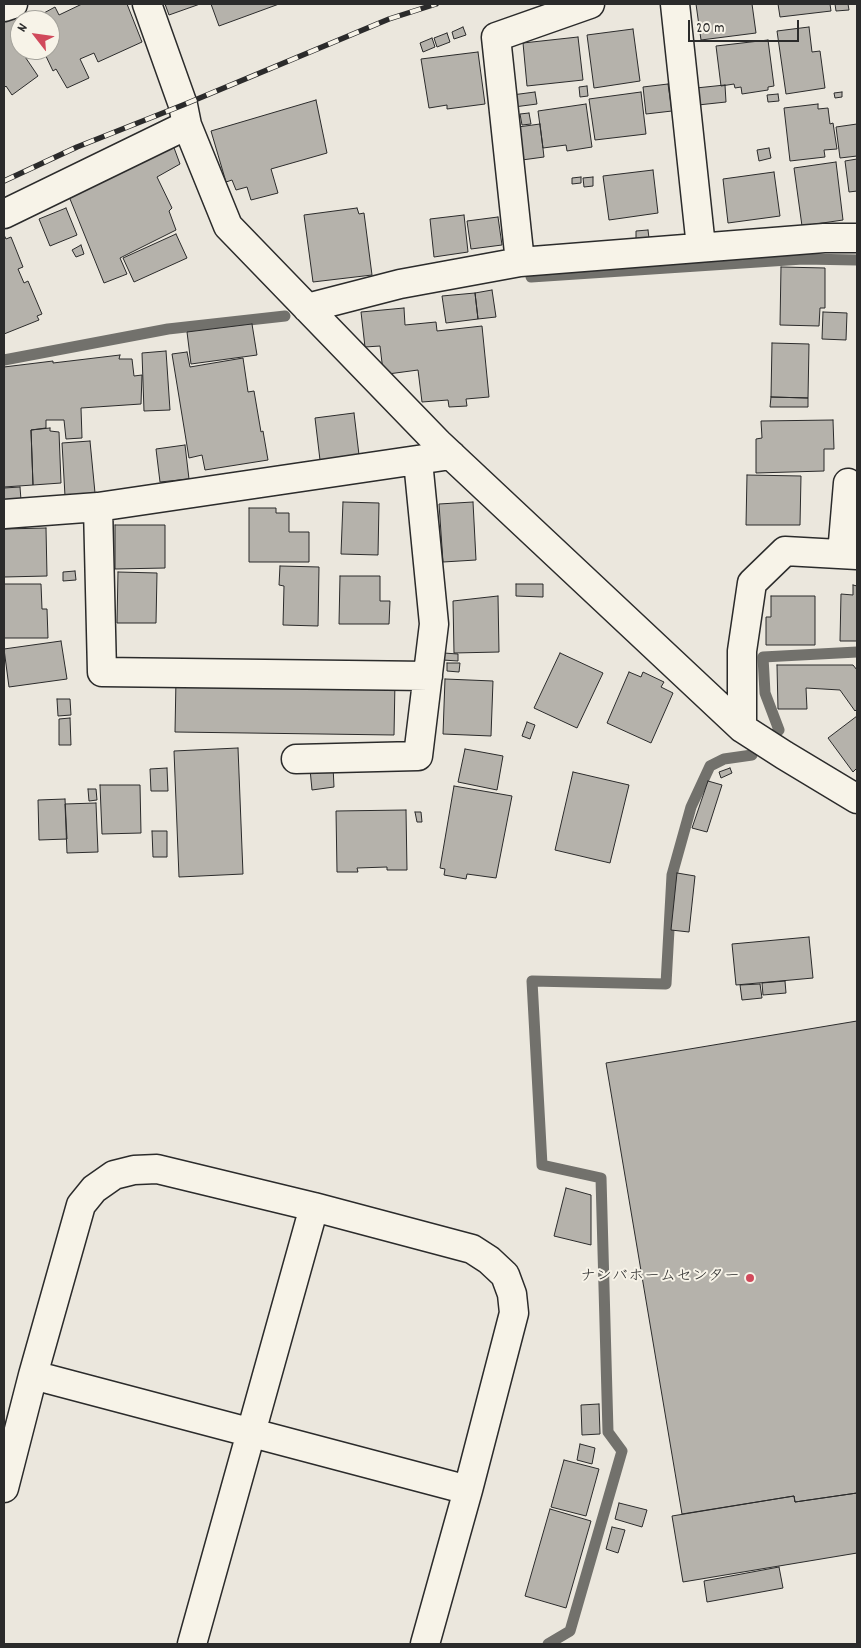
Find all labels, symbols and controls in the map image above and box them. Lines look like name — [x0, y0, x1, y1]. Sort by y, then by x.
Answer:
north arrow — [10, 10, 60, 60]
scale bar — [691, 10, 802, 42]
text: 20 m — [696, 18, 724, 40]
text: N — [12, 20, 33, 36]
place label: ナンバホームセンター — [580, 1268, 740, 1288]
marker: ナンバホームセンター — [744, 1272, 756, 1284]

